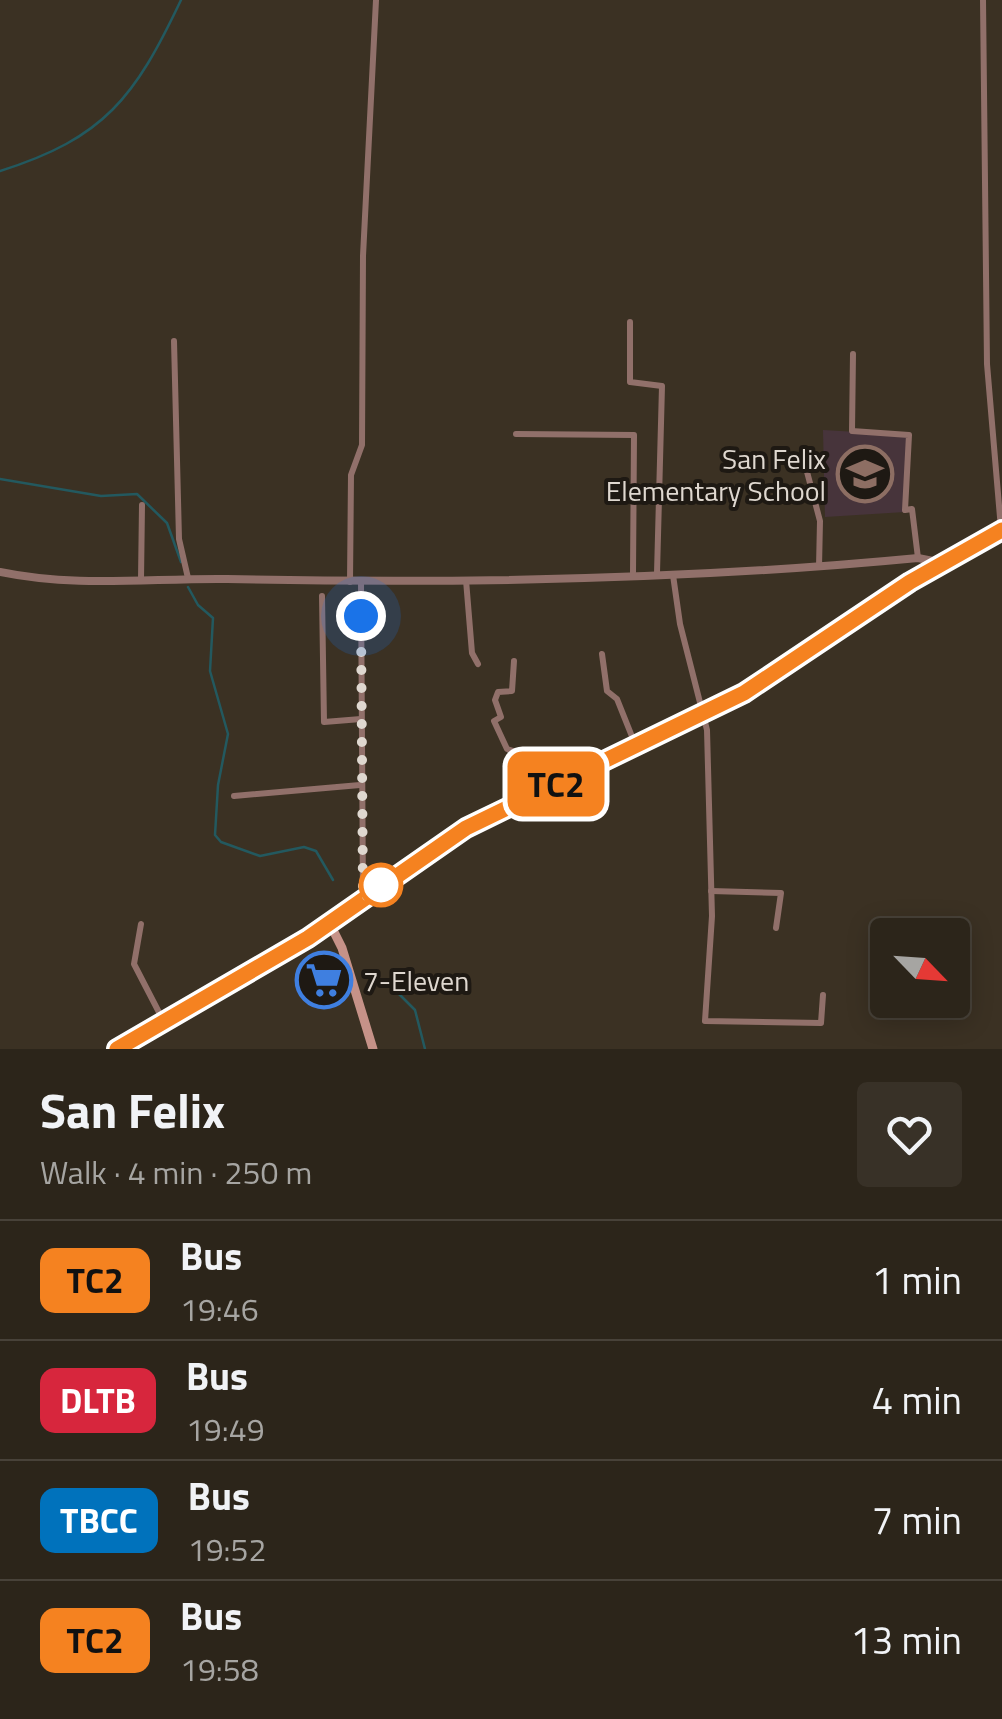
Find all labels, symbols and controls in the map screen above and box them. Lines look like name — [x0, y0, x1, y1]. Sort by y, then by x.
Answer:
place label: San Felix Elementary School — [606, 437, 826, 512]
school or university icon: San Felix Elementary School — [835, 444, 895, 504]
your location — [336, 591, 386, 641]
line badge: TC2 — [498, 752, 614, 816]
text: TC2 — [527, 757, 585, 811]
unlabelled marker — [360, 864, 402, 906]
north arrow — [870, 918, 970, 1018]
map controls — [870, 918, 970, 1018]
supermarket icon: 7-Eleven — [294, 950, 354, 1010]
place label: 7-Eleven — [363, 959, 469, 1002]
text: San Felix — [40, 1074, 225, 1147]
button: heart — [857, 1082, 962, 1187]
text: Walk · 4 min · 250 m — [40, 1148, 312, 1196]
text: Bus — [180, 1227, 242, 1285]
text: 1 min — [872, 1251, 962, 1309]
text: TC2 — [66, 1253, 124, 1307]
text: 19:46 — [180, 1285, 259, 1333]
text: Bus — [186, 1347, 248, 1405]
text: 4 min — [872, 1371, 962, 1429]
text: DLTB — [60, 1373, 136, 1427]
text: 19:49 — [186, 1405, 265, 1453]
text: Bus — [188, 1467, 250, 1525]
text: 7 min — [872, 1491, 962, 1549]
text: TBCC — [60, 1493, 138, 1547]
text: 19:52 — [188, 1525, 266, 1573]
text: Bus — [180, 1587, 242, 1645]
text: 13 min — [851, 1611, 962, 1669]
text: TC2 — [66, 1613, 124, 1667]
text: 19:58 — [180, 1645, 259, 1693]

